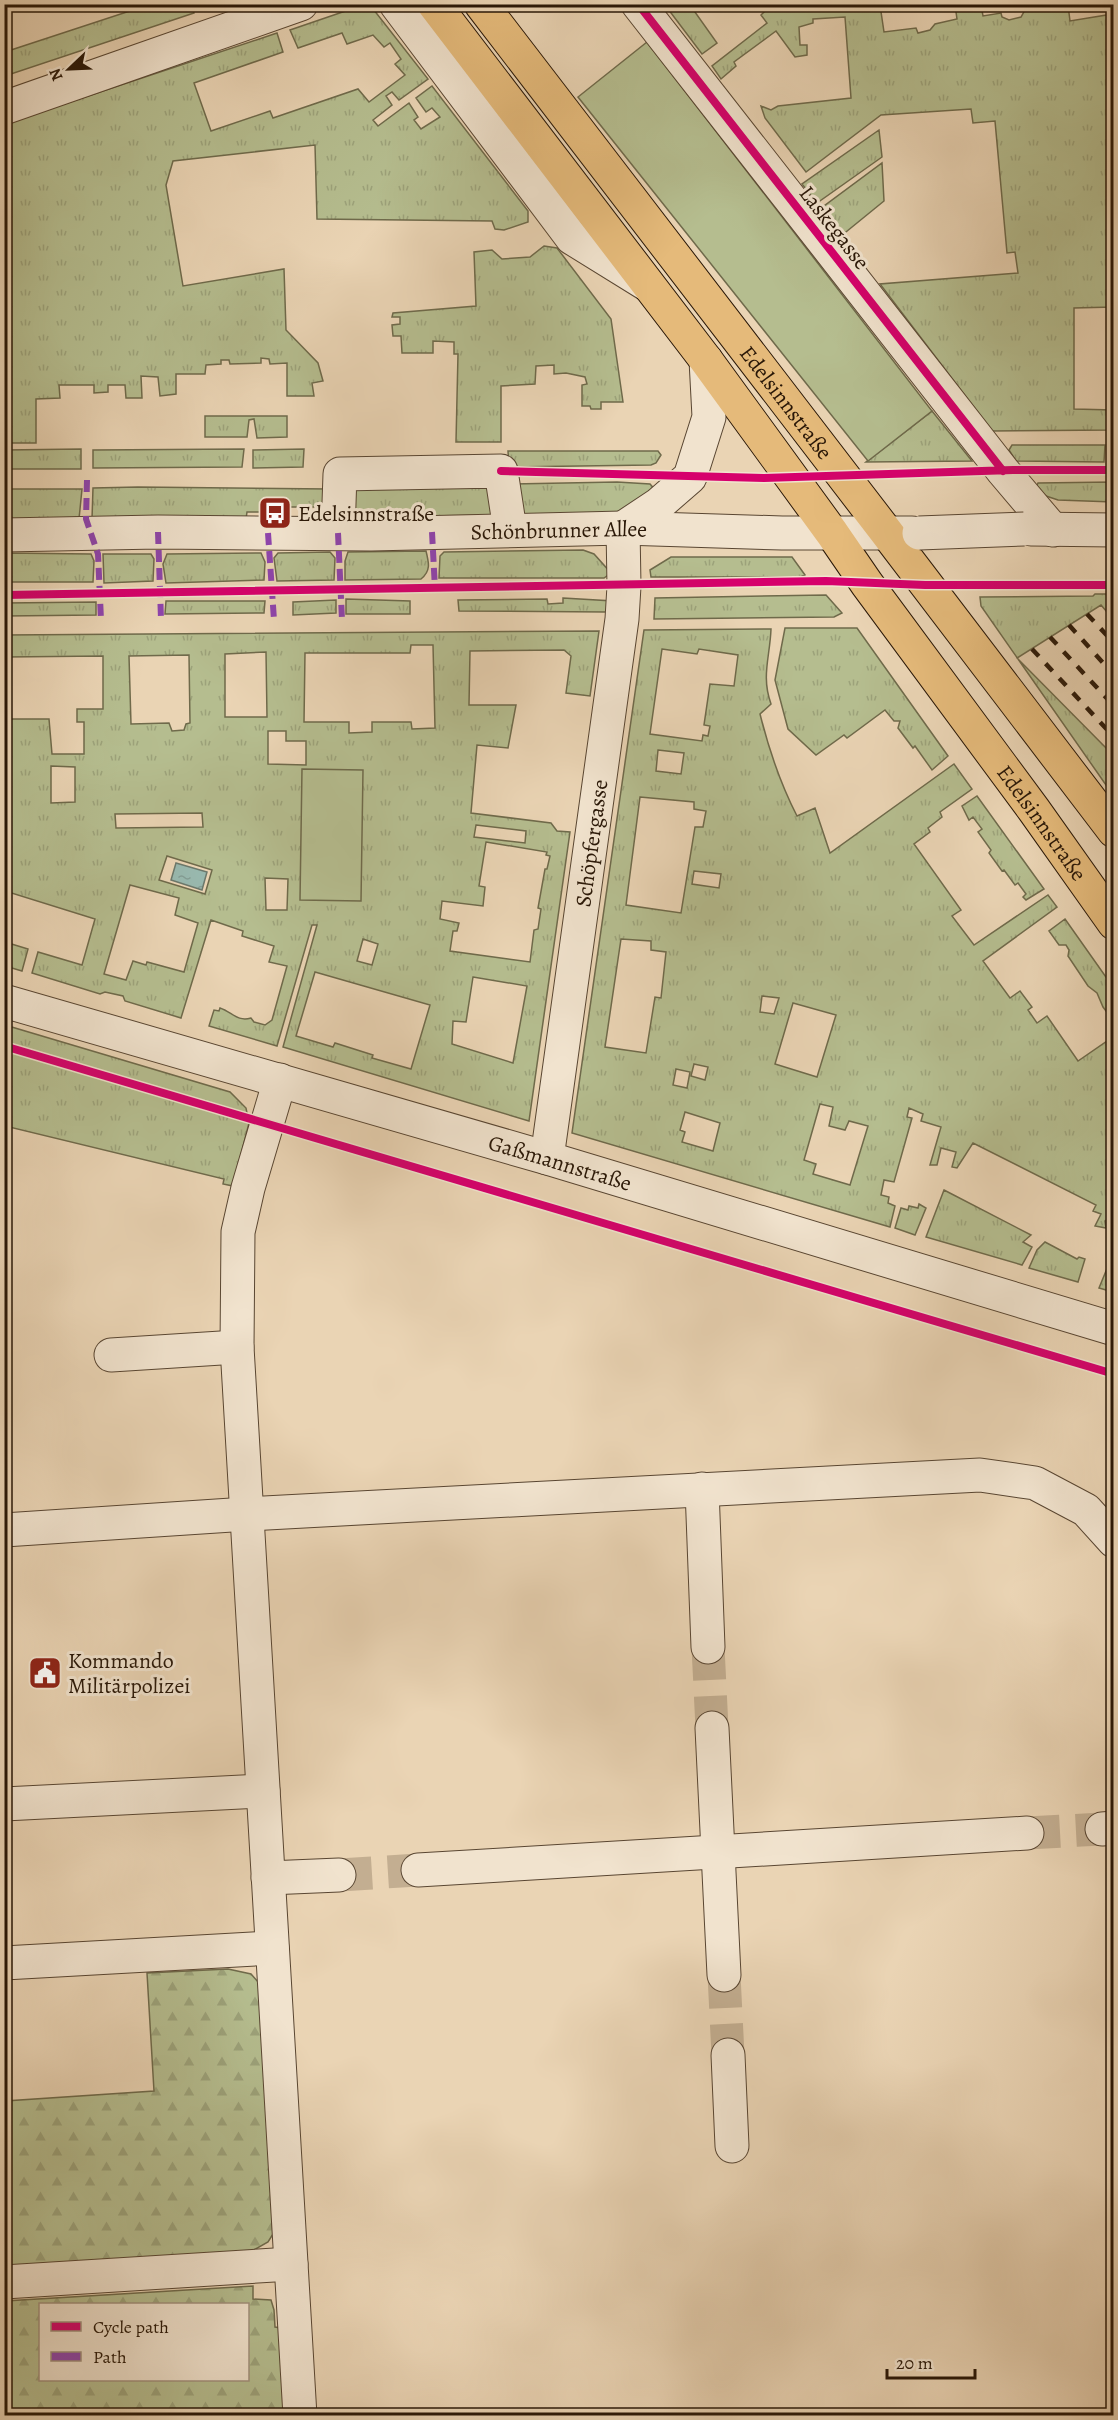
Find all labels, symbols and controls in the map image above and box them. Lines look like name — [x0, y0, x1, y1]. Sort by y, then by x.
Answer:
north arrow — [39, 39, 99, 99]
text: N — [44, 64, 69, 84]
street label: Laskegasse — [792, 179, 876, 276]
street label: Edelsinnstraße — [732, 340, 839, 466]
bus stop icon: Edelsinnstraße — [257, 495, 293, 531]
place label: Edelsinnstraße — [298, 499, 434, 529]
street label: Schönbrunner Allee — [470, 514, 648, 548]
street label: Edelsinnstraße — [990, 759, 1094, 887]
street label: Schöpfergasse — [568, 777, 616, 909]
street label: Gaßmannstraße — [485, 1128, 635, 1199]
place label: Kommando Militärpolizei — [68, 1646, 190, 1701]
public building icon: Kommando Militärpolizei — [27, 1655, 63, 1691]
legend — [39, 2303, 249, 2381]
text: Cycle path — [93, 2315, 169, 2339]
scale bar — [887, 2342, 976, 2380]
text: Path — [93, 2345, 127, 2369]
text: 20 m — [896, 2351, 933, 2375]

